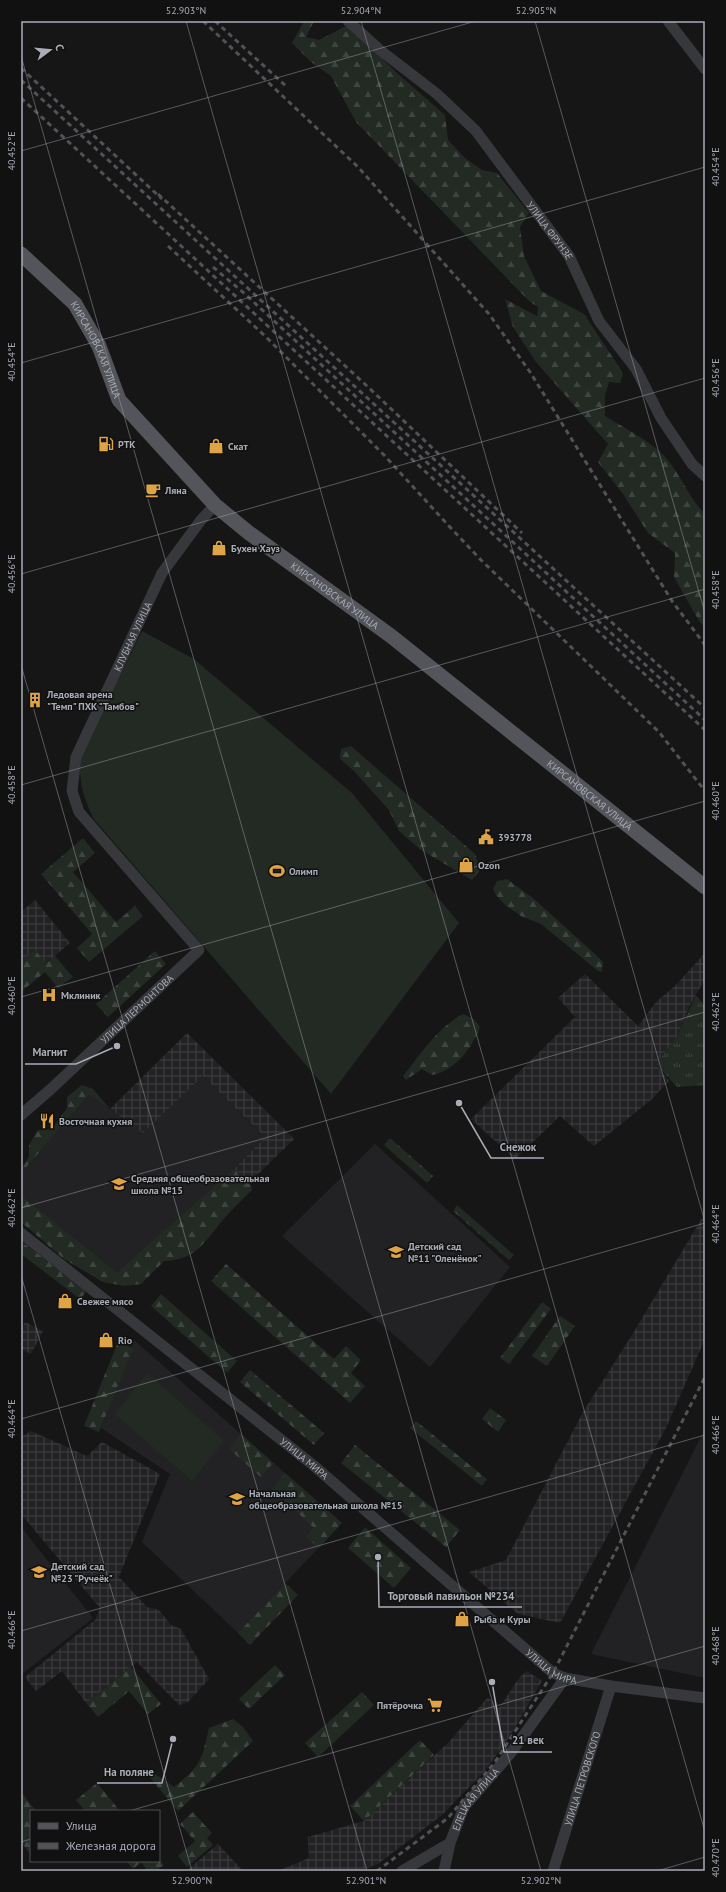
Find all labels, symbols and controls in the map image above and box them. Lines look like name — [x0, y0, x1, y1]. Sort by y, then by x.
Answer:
text: 52.903°N — [166, 4, 206, 17]
text: 52.904°N — [341, 4, 381, 17]
text: 52.905°N — [516, 4, 556, 17]
north arrow — [30, 30, 70, 70]
text: С — [52, 42, 67, 52]
text: 40.452°E — [5, 132, 18, 171]
text: 40.454°E — [709, 148, 722, 187]
street label: УЛИЦА ФРУНЗЕ — [524, 199, 576, 262]
street label: КИРСАНОВСКАЯ УЛИЦА — [68, 299, 124, 400]
text: 40.454°E — [5, 343, 18, 382]
text: 40.456°E — [709, 359, 722, 398]
fuel station icon: РТК — [97, 435, 115, 453]
shop icon: Скат — [207, 437, 225, 455]
place label: РТК — [118, 438, 136, 451]
place label: Скат — [228, 440, 248, 453]
cafe icon: Ляна — [144, 481, 162, 499]
place label: Ляна — [164, 484, 187, 497]
shop icon: Бухен Хауз — [210, 539, 228, 557]
place label: Бухен Хауз — [231, 542, 280, 555]
text: 40.456°E — [5, 555, 18, 594]
street label: КИРСАНОВСКАЯ УЛИЦА — [288, 559, 381, 632]
text: 40.458°E — [709, 571, 722, 610]
street label: КЛУБНАЯ УЛИЦА — [111, 600, 155, 674]
place label: Ледовая арена "Темп" ПХК "Тамбов" — [46, 688, 139, 713]
building icon: Ледовая арена "Темп" ПХК "Тамбов" — [26, 691, 44, 709]
street label: КИРСАНОВСКАЯ УЛИЦА — [544, 757, 635, 834]
text: 40.458°E — [5, 766, 18, 805]
text: 40.460°E — [709, 782, 722, 821]
public building icon: 393778 — [477, 828, 495, 846]
place label: 393778 — [498, 831, 532, 844]
shop icon: Ozon — [457, 856, 475, 874]
place label: Ozon — [478, 859, 500, 872]
sports icon: Олимп — [268, 862, 286, 880]
place label: Олимп — [289, 865, 318, 878]
street label: УЛИЦА ЛЕРМОНТОВА — [98, 972, 176, 1047]
text: 40.460°E — [5, 977, 18, 1016]
hospital icon: Мклиник — [40, 986, 58, 1004]
place label: Мклиник — [61, 989, 101, 1002]
text: 40.462°E — [709, 993, 722, 1032]
callout: Магнит — [25, 1041, 76, 1064]
text: Магнит — [33, 1045, 68, 1059]
restaurant icon: Восточная кухня — [38, 1112, 56, 1130]
place label: Восточная кухня — [59, 1115, 132, 1128]
callout: Снежок — [491, 1135, 544, 1158]
text: Снежок — [500, 1140, 537, 1154]
place label: Средняя общеобразовательная школа №15 — [131, 1172, 269, 1197]
school or university icon: Средняя общеобразовательная школа №15 — [110, 1175, 128, 1193]
text: 40.462°E — [5, 1189, 18, 1228]
text: 40.464°E — [709, 1205, 722, 1244]
place label: Детский сад №11 "Оленёнок" — [408, 1240, 482, 1265]
school or university icon: Детский сад №11 "Оленёнок" — [387, 1243, 405, 1261]
shop icon: Свежее мясо — [56, 1292, 74, 1310]
place label: Свежее мясо — [77, 1295, 134, 1308]
shop icon: Rio — [97, 1331, 115, 1349]
place label: Rio — [118, 1334, 133, 1347]
text: 40.464°E — [5, 1400, 18, 1439]
text: 40.466°E — [709, 1416, 722, 1455]
street label: УЛИЦА МИРА — [277, 1435, 331, 1482]
place label: Начальная общеобразовательная школа №15 — [249, 1487, 402, 1512]
school or university icon: Начальная общеобразовательная школа №15 — [228, 1490, 246, 1508]
place label: Детский сад №23 "Ручеёк" — [51, 1560, 113, 1585]
school or university icon: Детский сад №23 "Ручеёк" — [30, 1563, 48, 1581]
callout: Торговый павильон №234 — [379, 1584, 522, 1607]
text: Торговый павильон №234 — [387, 1589, 515, 1603]
shop icon: Рыба и Куры — [453, 1610, 471, 1628]
text: 40.466°E — [5, 1611, 18, 1650]
place label: Рыба и Куры — [474, 1613, 531, 1626]
text: 40.468°E — [709, 1627, 722, 1666]
street label: УЛИЦА МИРА — [523, 1646, 578, 1687]
supermarket icon: Пятёрочка — [426, 1696, 444, 1714]
place label: Пятёрочка — [377, 1699, 423, 1712]
callout: 21 век — [504, 1729, 552, 1752]
street label: УЛИЦА ПЕТРОВСКОГО — [562, 1730, 603, 1828]
text: 21 век — [512, 1733, 545, 1747]
callout: На поляне — [97, 1760, 162, 1783]
text: На поляне — [104, 1765, 154, 1779]
street label: ЕЛЕЦКАЯ УЛИЦА — [449, 1765, 502, 1833]
legend — [30, 1810, 160, 1862]
text: Улица — [66, 1818, 97, 1833]
text: Железная дорога — [65, 1838, 156, 1853]
text: 40.470°E — [709, 1839, 722, 1878]
text: 52.900°N — [172, 1874, 212, 1887]
text: 52.901°N — [346, 1874, 386, 1887]
text: 52.902°N — [521, 1874, 561, 1887]

